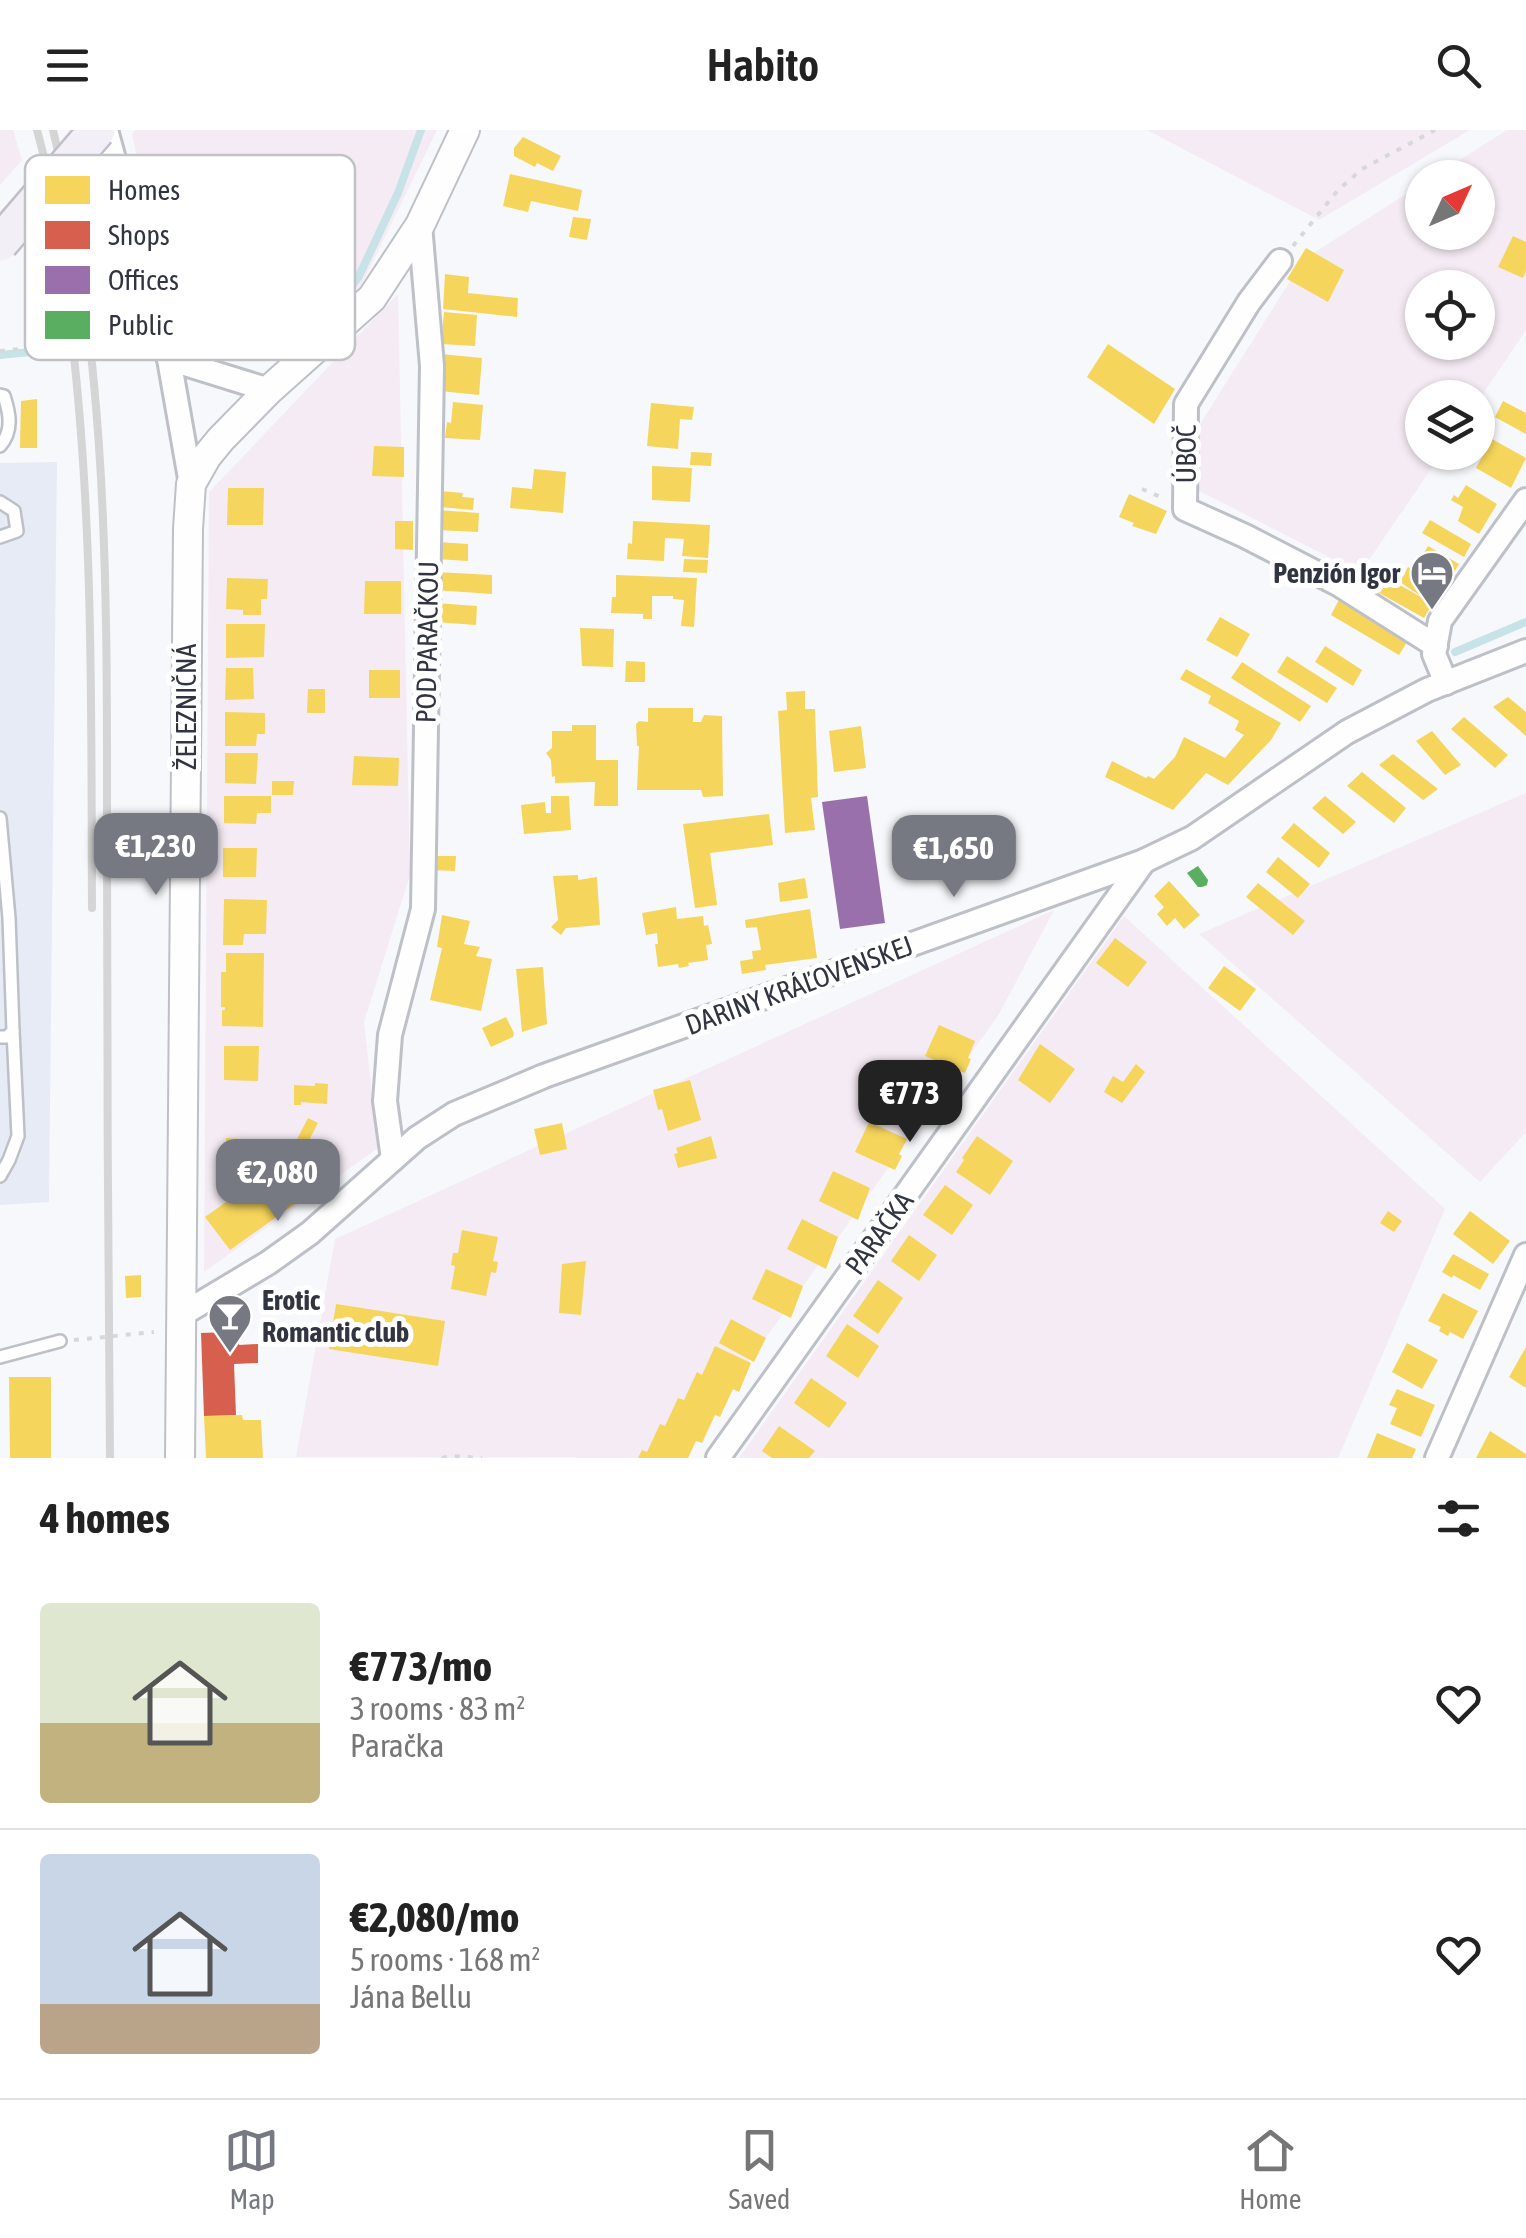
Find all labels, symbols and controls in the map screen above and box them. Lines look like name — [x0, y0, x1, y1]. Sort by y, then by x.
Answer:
icon: menu — [40, 38, 95, 93]
icon: search — [1431, 38, 1486, 93]
text: Habito — [707, 39, 819, 91]
legend — [25, 155, 355, 360]
north arrow — [1405, 160, 1495, 250]
map controls — [1405, 160, 1495, 470]
text: Homes — [108, 174, 180, 206]
text: Shops — [108, 219, 170, 251]
text: Offices — [108, 264, 179, 296]
button: locate — [1405, 270, 1495, 360]
text: Public — [108, 309, 173, 341]
button: layers — [1405, 380, 1495, 470]
street label: ÚBOČ — [1170, 424, 1202, 483]
hotel icon: Penzión Igor — [1409, 550, 1455, 611]
place label: Penzión Igor — [1273, 557, 1401, 589]
street label: POD PARAČKOU — [410, 561, 444, 723]
street label: ŽELEZNIČNÁ — [170, 644, 202, 770]
pin: €1,230 — [75, 813, 237, 898]
pin: €1,650 — [873, 815, 1035, 900]
text: €1,230 — [116, 827, 196, 864]
text: €1,650 — [914, 829, 994, 866]
street label: DARINY KRÁĽOVENSKEJ — [681, 929, 917, 1041]
pin: €773 — [851, 1060, 969, 1145]
text: €773 — [880, 1074, 940, 1111]
pin: €2,080 — [197, 1139, 359, 1224]
text: €2,080 — [238, 1153, 318, 1190]
street label: PARAČKA — [838, 1185, 920, 1280]
place label: Erotic Romantic club — [262, 1284, 409, 1348]
bar icon: Erotic Romantic club — [207, 1293, 253, 1354]
icon: filters — [1431, 1491, 1486, 1546]
text: 4 homes — [40, 1494, 170, 1542]
text: €773/mo — [350, 1642, 492, 1690]
icon: home — [120, 1643, 240, 1763]
icon: heart — [1431, 1676, 1486, 1731]
text: 3 rooms · 83 m² — [350, 1690, 525, 1727]
text: Paračka — [350, 1727, 444, 1764]
text: €2,080/mo — [350, 1893, 520, 1941]
icon: home — [120, 1894, 240, 2014]
icon: heart — [1431, 1927, 1486, 1982]
text: 5 rooms · 168 m² — [350, 1941, 540, 1978]
text: Jána Bellu — [350, 1978, 472, 2015]
tab: Map — [224, 2123, 279, 2215]
tab: Saved — [728, 2123, 790, 2215]
tab: Home — [1239, 2123, 1302, 2215]

